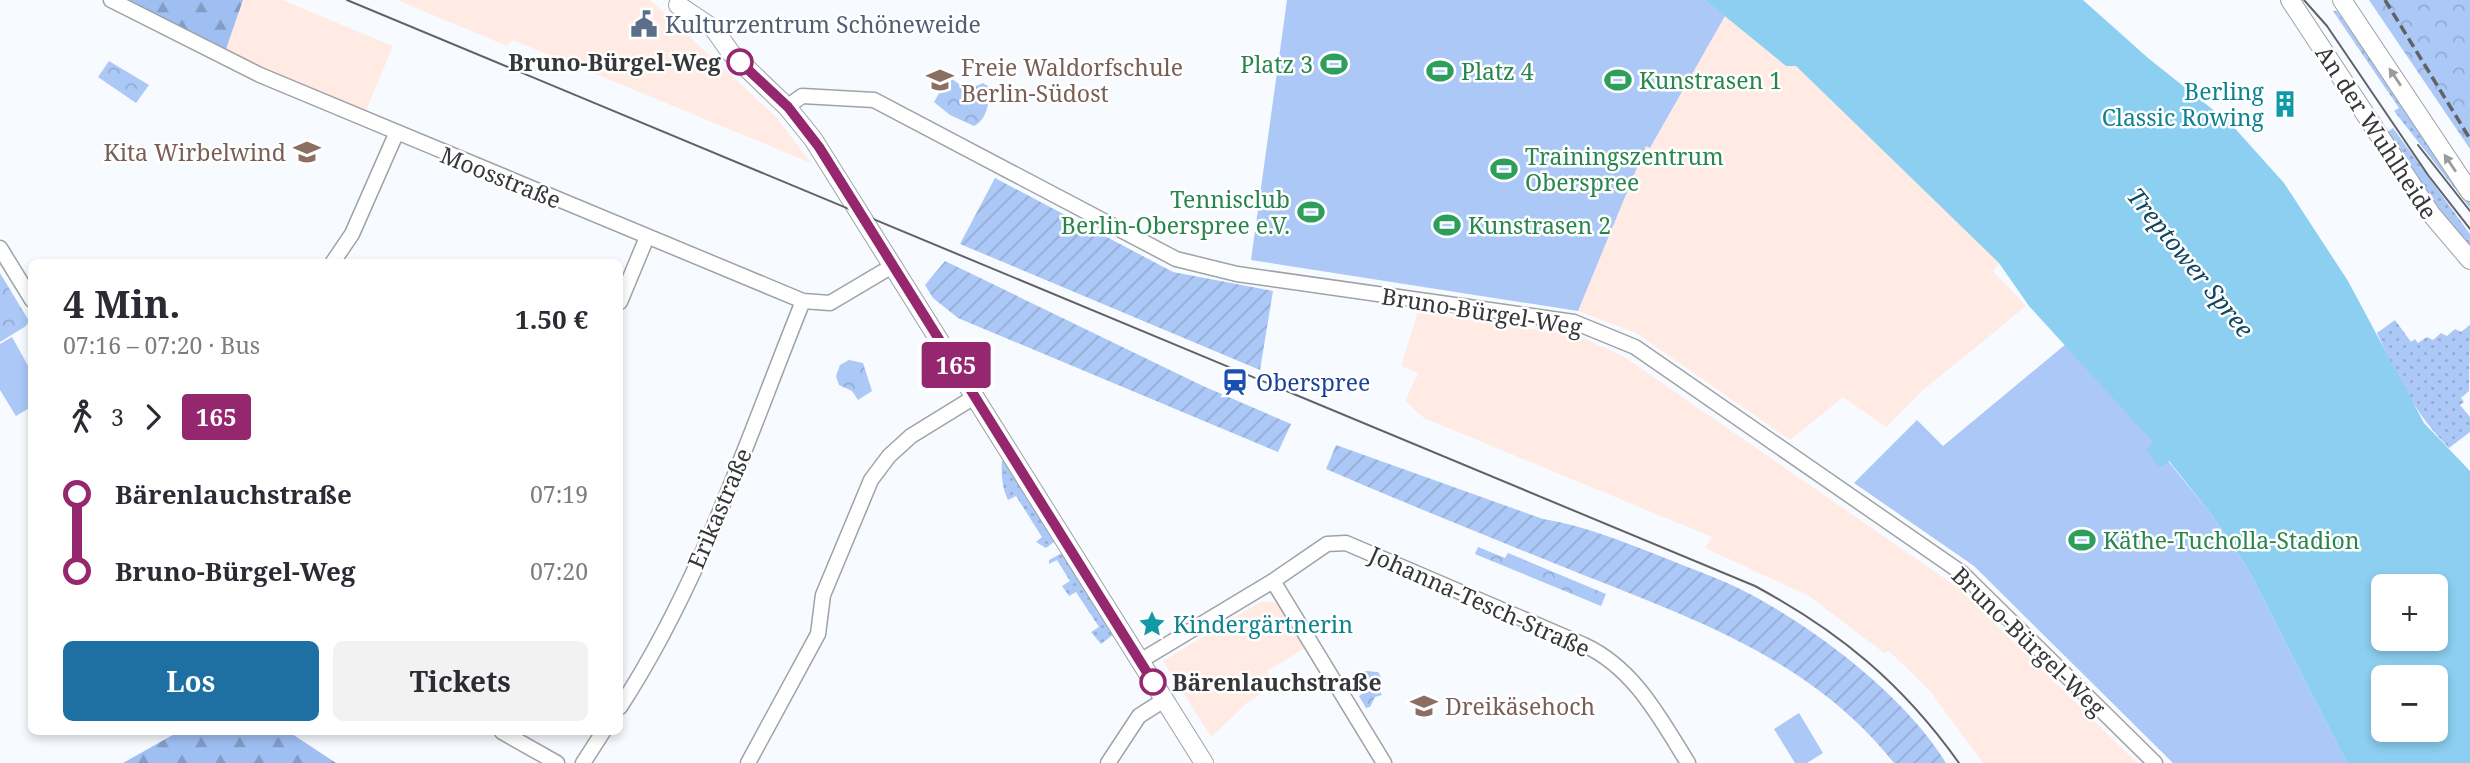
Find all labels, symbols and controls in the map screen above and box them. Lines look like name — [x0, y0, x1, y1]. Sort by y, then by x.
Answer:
place label: Kulturzentrum Schöneweide — [665, 8, 981, 40]
public building icon: Kulturzentrum Schöneweide — [629, 9, 659, 39]
street label: An der Wuhlheide — [2309, 39, 2445, 225]
place label: Bruno-Bürgel-Weg — [508, 46, 721, 78]
place label: Platz 3 — [1240, 48, 1313, 80]
marker: Bruno-Bürgel-Weg — [727, 49, 753, 75]
sports icon: Platz 3 — [1319, 49, 1349, 79]
place label: Freie Waldorfschule Berlin-Südost — [961, 51, 1183, 109]
place label: Platz 4 — [1461, 55, 1534, 87]
sports icon: Platz 4 — [1425, 56, 1455, 86]
place label: Kunstrasen 1 — [1639, 64, 1782, 96]
school or university icon: Freie Waldorfschule Berlin-Südost — [925, 65, 955, 95]
sports icon: Kunstrasen 1 — [1603, 65, 1633, 95]
one-way arrow — [2389, 67, 2402, 86]
place label: Berling Classic Rowing — [2102, 75, 2265, 133]
building icon: Berling Classic Rowing — [2270, 89, 2300, 119]
place label: Kita Wirbelwind — [104, 136, 286, 168]
school or university icon: Kita Wirbelwind — [292, 137, 322, 167]
street label: Moosstraße — [436, 138, 566, 216]
place label: Trainingszentrum Oberspree — [1525, 140, 1724, 198]
sports icon: Trainingszentrum Oberspree — [1489, 154, 1519, 184]
one-way arrow — [2444, 154, 2457, 173]
water label: Treptower Spree — [2120, 180, 2262, 344]
place label: Tennisclub Berlin-Oberspree e.V. — [1061, 183, 1290, 241]
sports icon: Tennisclub Berlin-Oberspree e.V. — [1296, 197, 1326, 227]
place label: Kunstrasen 2 — [1468, 209, 1611, 241]
sports icon: Kunstrasen 2 — [1432, 210, 1462, 240]
text: 4 Min. — [63, 277, 180, 329]
street label: Bruno-Bürgel-Weg — [1379, 279, 1585, 343]
text: 1.50 € — [515, 301, 588, 337]
text: 07:16 – 07:20 · Bus — [63, 329, 260, 361]
line badge: 165 — [916, 342, 996, 388]
text: 165 — [936, 348, 976, 381]
place label: Oberspree — [1256, 366, 1370, 398]
station icon: Oberspree — [1220, 367, 1250, 397]
icon: walk — [63, 398, 101, 436]
icon: forward — [134, 398, 172, 436]
text: 165 — [196, 400, 237, 433]
text: 3 — [111, 401, 124, 433]
street label: Erikastraße — [679, 443, 759, 573]
text: Bärenlauchstraße — [115, 476, 352, 512]
text: 07:19 — [530, 478, 588, 510]
place label: Käthe-Tucholla-Stadion — [2103, 524, 2360, 556]
sports icon: Käthe-Tucholla-Stadion — [2067, 525, 2097, 555]
street label: Johanna-Tesch-Straße — [1364, 537, 1595, 664]
text: Bruno-Bürgel-Weg — [115, 553, 355, 589]
text: 07:20 — [530, 555, 588, 587]
street label: Bruno-Bürgel-Weg — [1945, 559, 2113, 723]
map controls — [2371, 574, 2448, 742]
button: + — [2371, 574, 2448, 651]
place label: Kindergärtnerin — [1173, 608, 1353, 640]
place icon: Kindergärtnerin — [1137, 609, 1167, 639]
button: Los — [63, 641, 319, 721]
button: Tickets — [333, 641, 588, 721]
button: − — [2371, 665, 2448, 742]
place label: Bärenlauchstraße — [1172, 666, 1382, 698]
marker: Bärenlauchstraße — [1140, 669, 1166, 695]
place label: Dreikäsehoch — [1445, 690, 1595, 722]
school or university icon: Dreikäsehoch — [1409, 691, 1439, 721]

